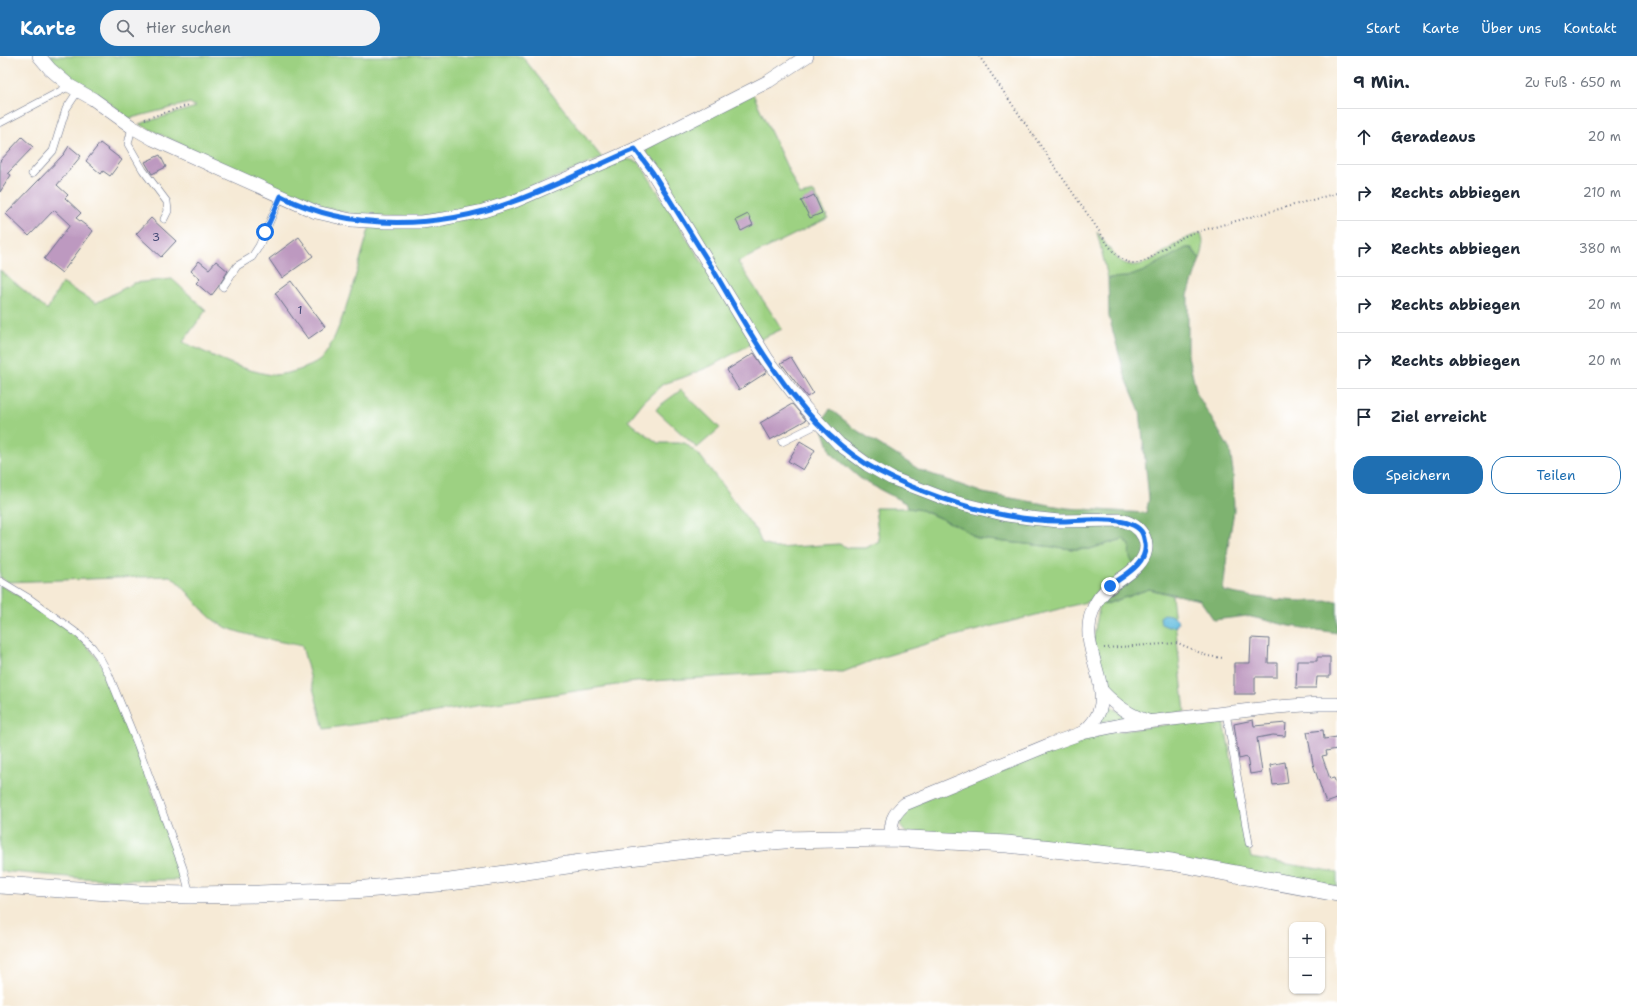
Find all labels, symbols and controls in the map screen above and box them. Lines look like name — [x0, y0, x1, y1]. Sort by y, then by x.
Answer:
search box — [100, 10, 380, 46]
text: Karte — [20, 16, 76, 41]
icon: search — [114, 17, 136, 39]
text: Hier suchen — [146, 18, 231, 38]
text: Start — [1366, 19, 1400, 37]
text: Karte — [1422, 19, 1459, 37]
text: Über uns — [1481, 19, 1541, 37]
text: Kontakt — [1563, 19, 1617, 37]
text: 9 Min. — [1353, 71, 1410, 93]
text: Zu Fuß · 650 m — [1525, 74, 1621, 91]
icon: ahead — [1353, 126, 1375, 148]
text: Geradeaus — [1391, 127, 1476, 147]
text: 20 m — [1588, 128, 1621, 145]
icon: right — [1353, 182, 1375, 204]
text: Rechts abbiegen — [1391, 183, 1520, 203]
text: 210 m — [1583, 184, 1621, 201]
route start — [256, 223, 274, 241]
house number: 3 — [152, 229, 160, 245]
icon: right — [1353, 238, 1375, 260]
text: Rechts abbiegen — [1391, 239, 1520, 259]
text: 380 m — [1579, 240, 1621, 257]
icon: right — [1353, 294, 1375, 316]
text: Rechts abbiegen — [1391, 295, 1520, 315]
text: 20 m — [1588, 296, 1621, 313]
house number: 1 — [297, 302, 303, 318]
icon: right — [1353, 350, 1375, 372]
text: Rechts abbiegen — [1391, 351, 1520, 371]
text: 20 m — [1588, 352, 1621, 369]
icon: arrive — [1353, 406, 1375, 428]
text: Ziel erreicht — [1391, 407, 1487, 427]
button: Speichern — [1353, 456, 1483, 494]
button: Teilen — [1491, 456, 1621, 494]
route end — [1101, 577, 1119, 595]
map controls — [1289, 922, 1325, 994]
button: + — [1289, 922, 1325, 958]
button: − — [1289, 958, 1325, 994]

